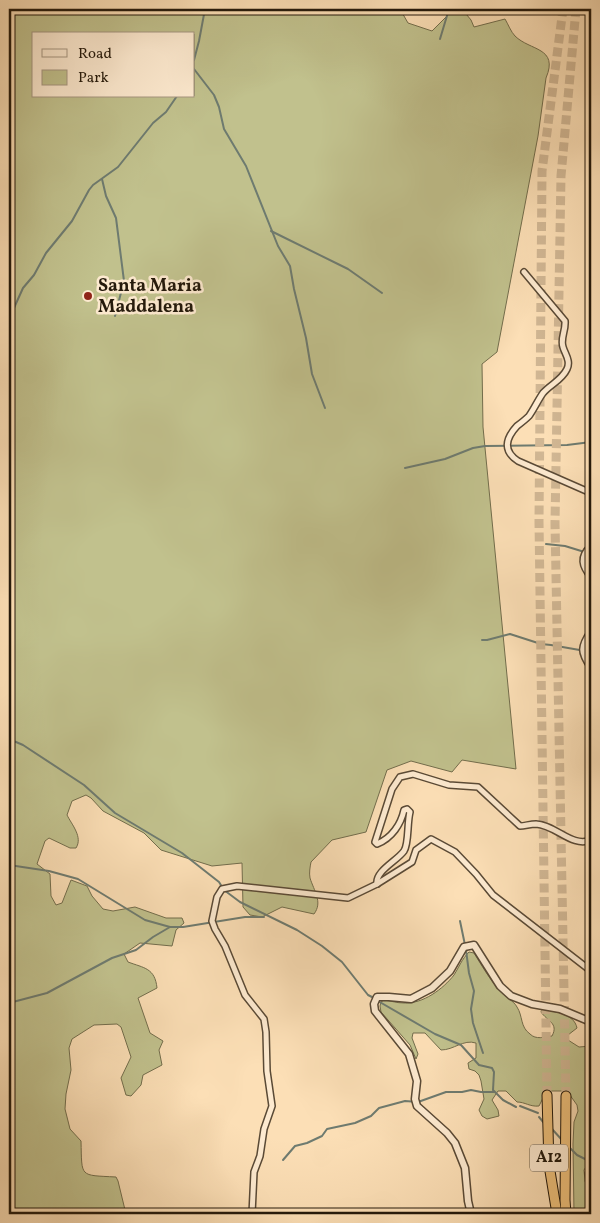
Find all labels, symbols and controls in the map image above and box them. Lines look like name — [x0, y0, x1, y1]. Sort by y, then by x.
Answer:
legend — [32, 32, 195, 98]
text: Road — [78, 44, 112, 65]
text: Park — [78, 68, 109, 89]
place label: Santa Maria Maddalena — [98, 274, 202, 320]
marker: Santa Maria Maddalena — [82, 290, 94, 302]
road number: A12 — [530, 1144, 568, 1172]

